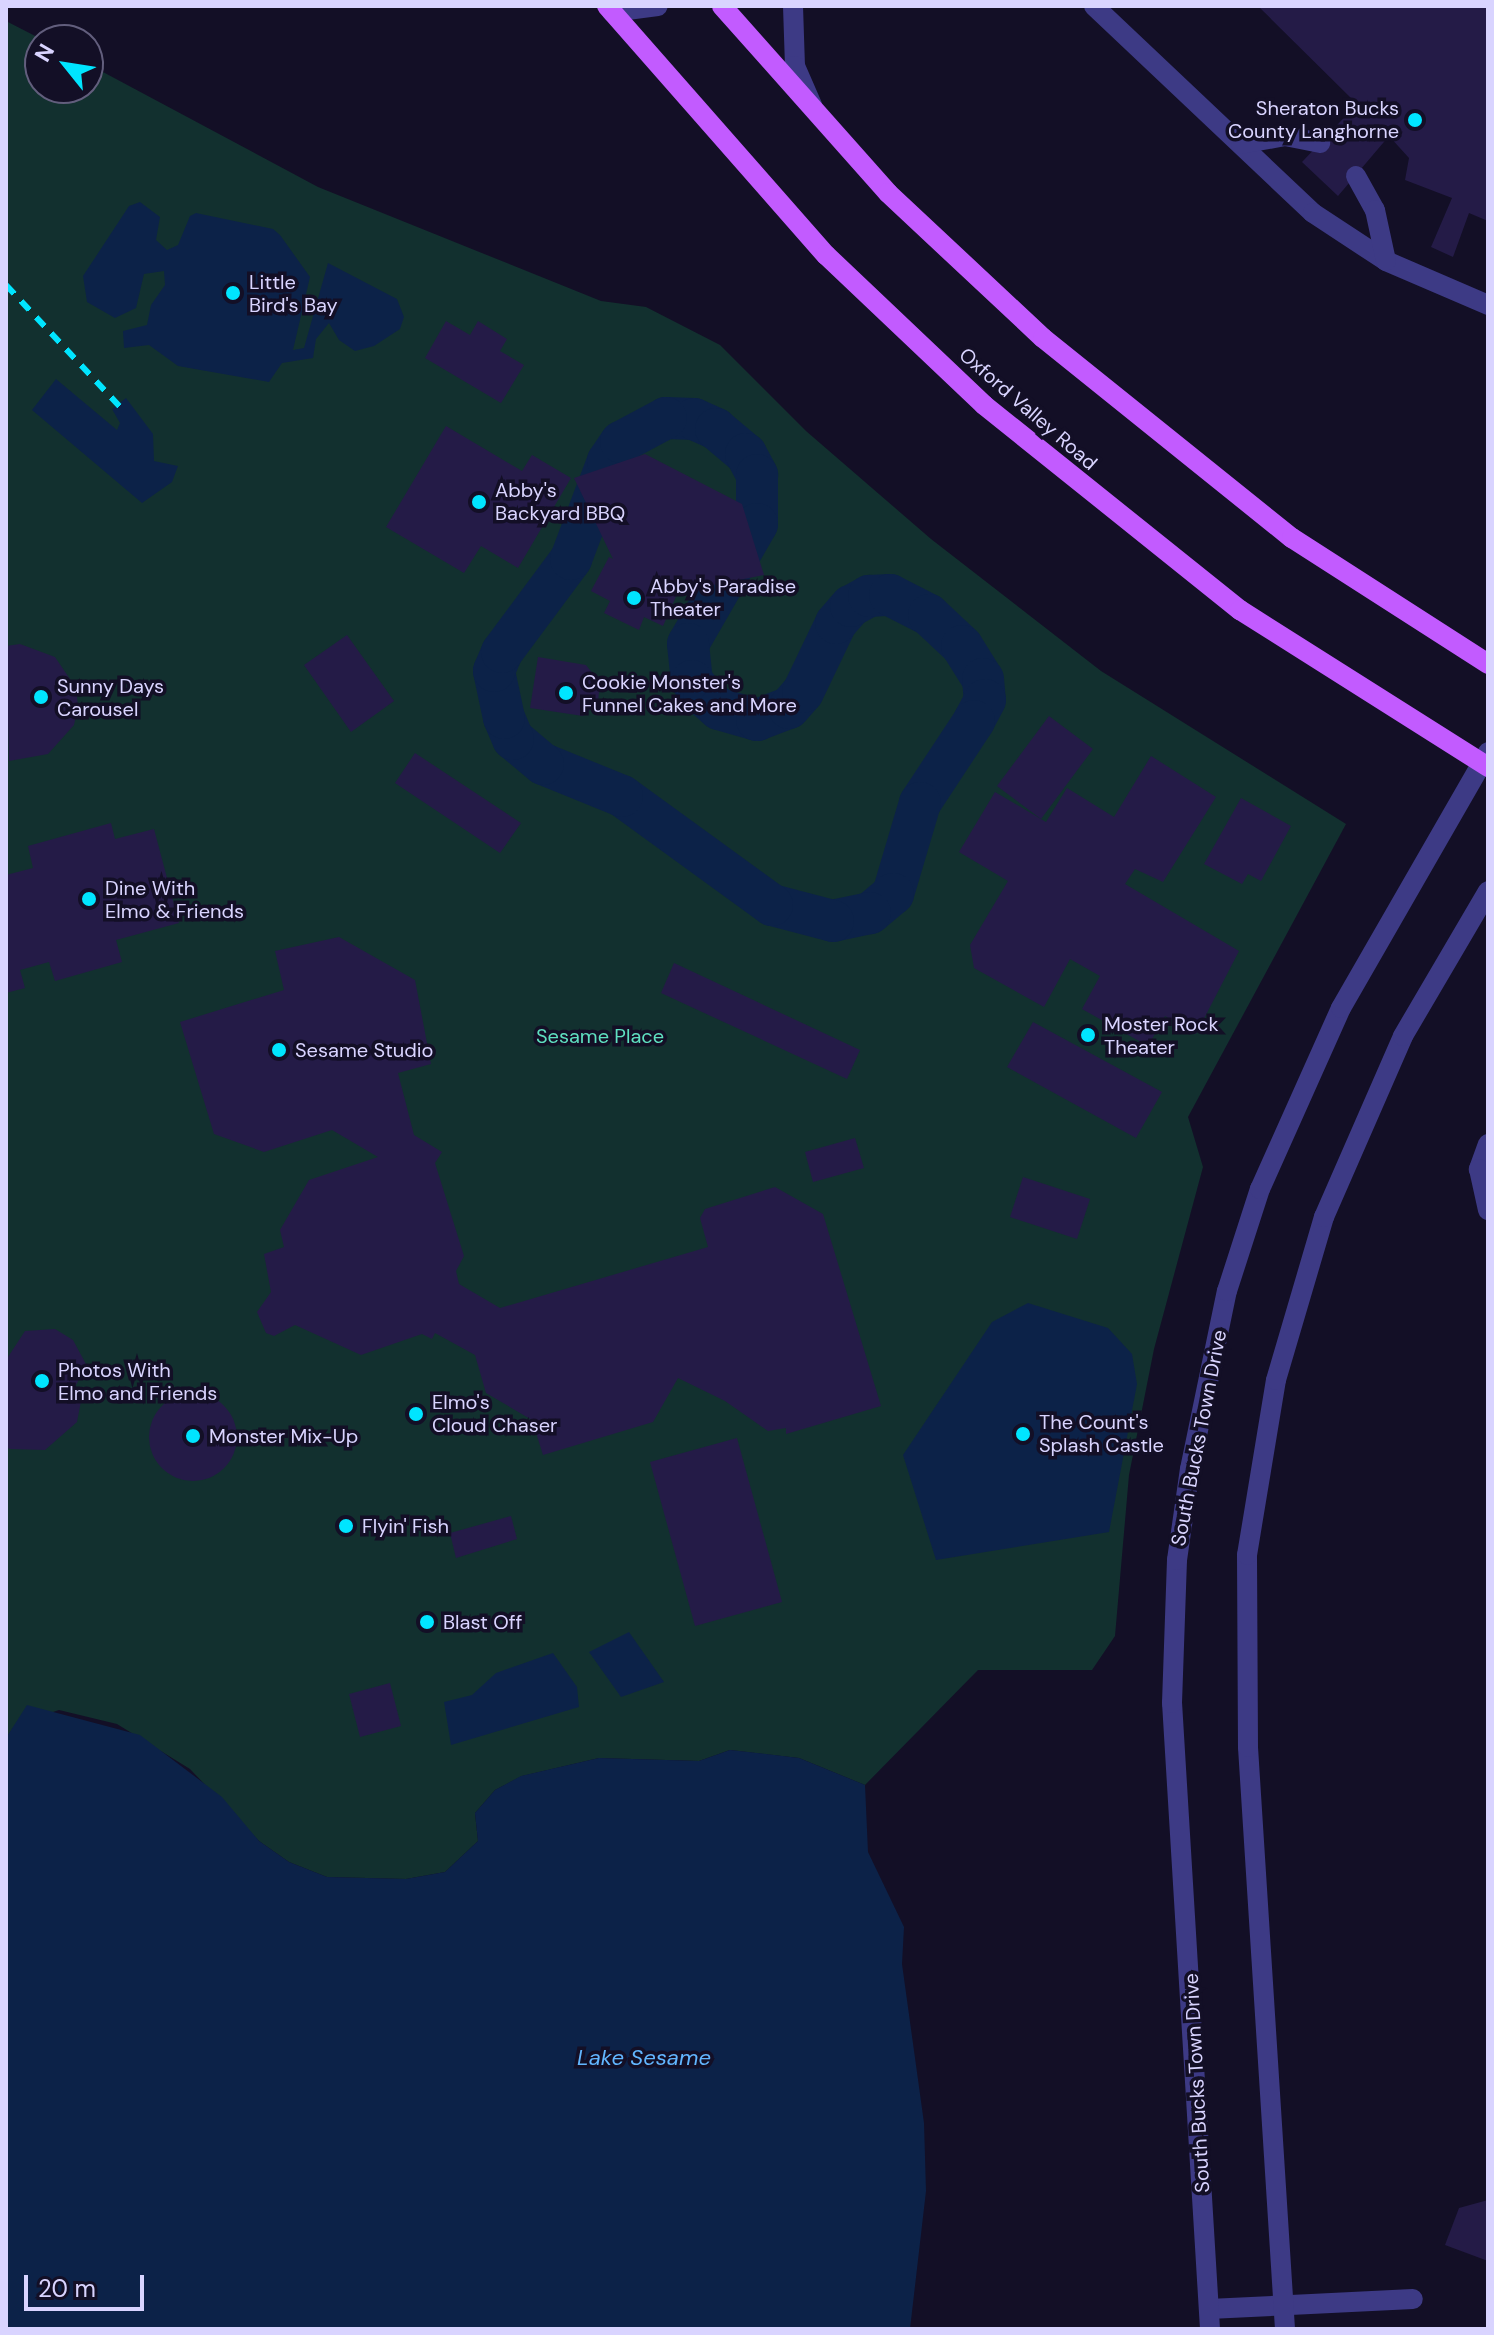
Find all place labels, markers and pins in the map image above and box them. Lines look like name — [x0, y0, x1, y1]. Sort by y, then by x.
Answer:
place label: Sheraton Bucks County Langhorne — [1228, 96, 1399, 143]
marker: Sheraton Bucks County Langhorne — [1406, 111, 1424, 129]
place label: Little Bird's Bay — [249, 270, 338, 317]
marker: Little Bird's Bay — [224, 284, 242, 302]
place label: Abby's Backyard BBQ — [495, 478, 625, 525]
marker: Abby's Backyard BBQ — [470, 493, 488, 511]
place label: Abby's Paradise Theater — [650, 574, 796, 621]
marker: Abby's Paradise Theater — [625, 589, 643, 607]
place label: Cookie Monster's Funnel Cakes and More — [582, 670, 797, 717]
place label: Sunny Days Carousel — [57, 674, 164, 721]
marker: Cookie Monster's Funnel Cakes and More — [557, 684, 575, 702]
marker: Sunny Days Carousel — [32, 688, 50, 706]
place label: Dine With Elmo & Friends — [105, 876, 244, 923]
marker: Dine With Elmo & Friends — [80, 890, 98, 908]
place label: Moster Rock Theater — [1104, 1012, 1219, 1059]
marker: Moster Rock Theater — [1079, 1026, 1097, 1044]
place label: Sesame Studio — [295, 1038, 433, 1062]
marker: Sesame Studio — [270, 1041, 288, 1059]
place label: Photos With Elmo and Friends — [58, 1358, 217, 1405]
marker: Photos With Elmo and Friends — [33, 1372, 51, 1390]
place label: Elmo's Cloud Chaser — [432, 1390, 557, 1437]
marker: Elmo's Cloud Chaser — [407, 1405, 425, 1423]
place label: The Count's Splash Castle — [1039, 1410, 1164, 1457]
place label: Monster Mix-Up — [209, 1424, 358, 1448]
marker: The Count's Splash Castle — [1014, 1425, 1032, 1443]
marker: Monster Mix-Up — [184, 1427, 202, 1445]
place label: Flyin' Fish — [362, 1514, 449, 1538]
marker: Flyin' Fish — [337, 1517, 355, 1535]
place label: Blast Off — [443, 1610, 522, 1634]
marker: Blast Off — [418, 1613, 436, 1631]

